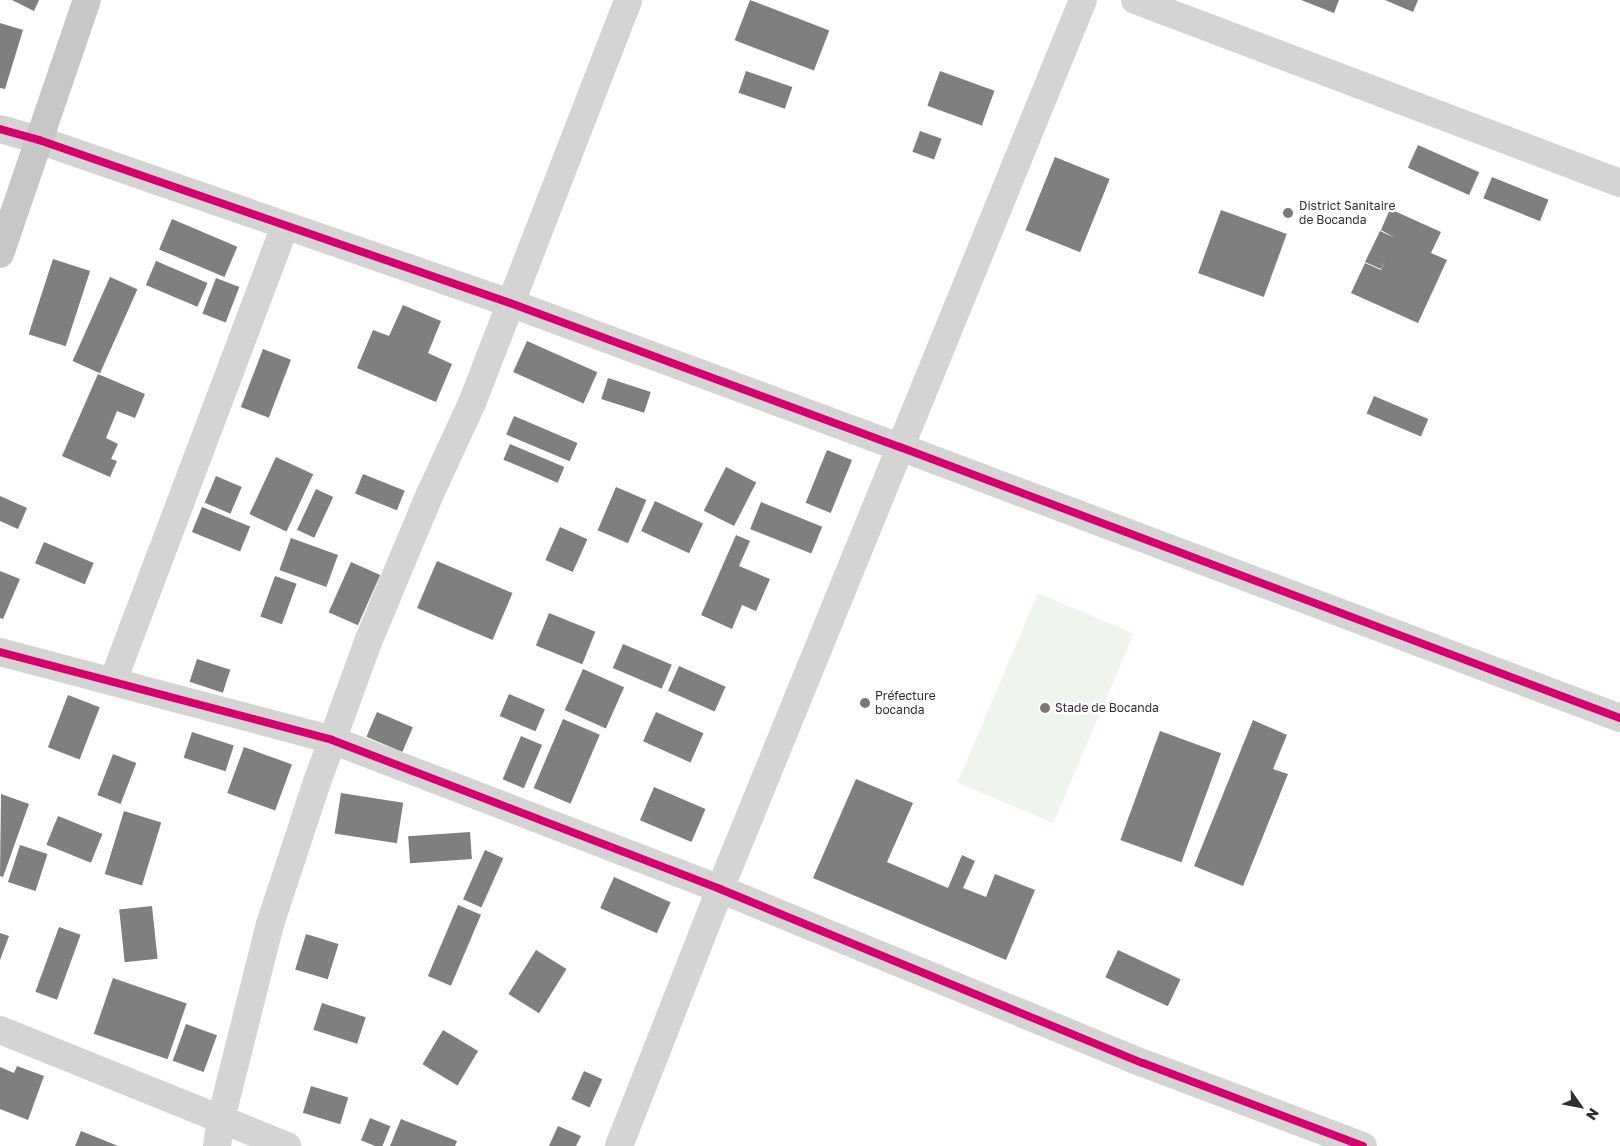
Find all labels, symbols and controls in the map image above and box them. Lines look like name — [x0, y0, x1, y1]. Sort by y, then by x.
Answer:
place label: District Sanitaire de Bocanda — [1299, 199, 1395, 227]
marker: District Sanitaire de Bocanda — [1281, 206, 1295, 220]
place label: Préfecture bocanda — [875, 689, 936, 717]
marker: Préfecture bocanda — [859, 697, 871, 709]
place label: Stade de Bocanda — [1055, 701, 1159, 715]
marker: Stade de Bocanda — [1039, 702, 1051, 714]
north arrow — [1555, 1081, 1605, 1131]
text: N — [1583, 1105, 1603, 1124]

